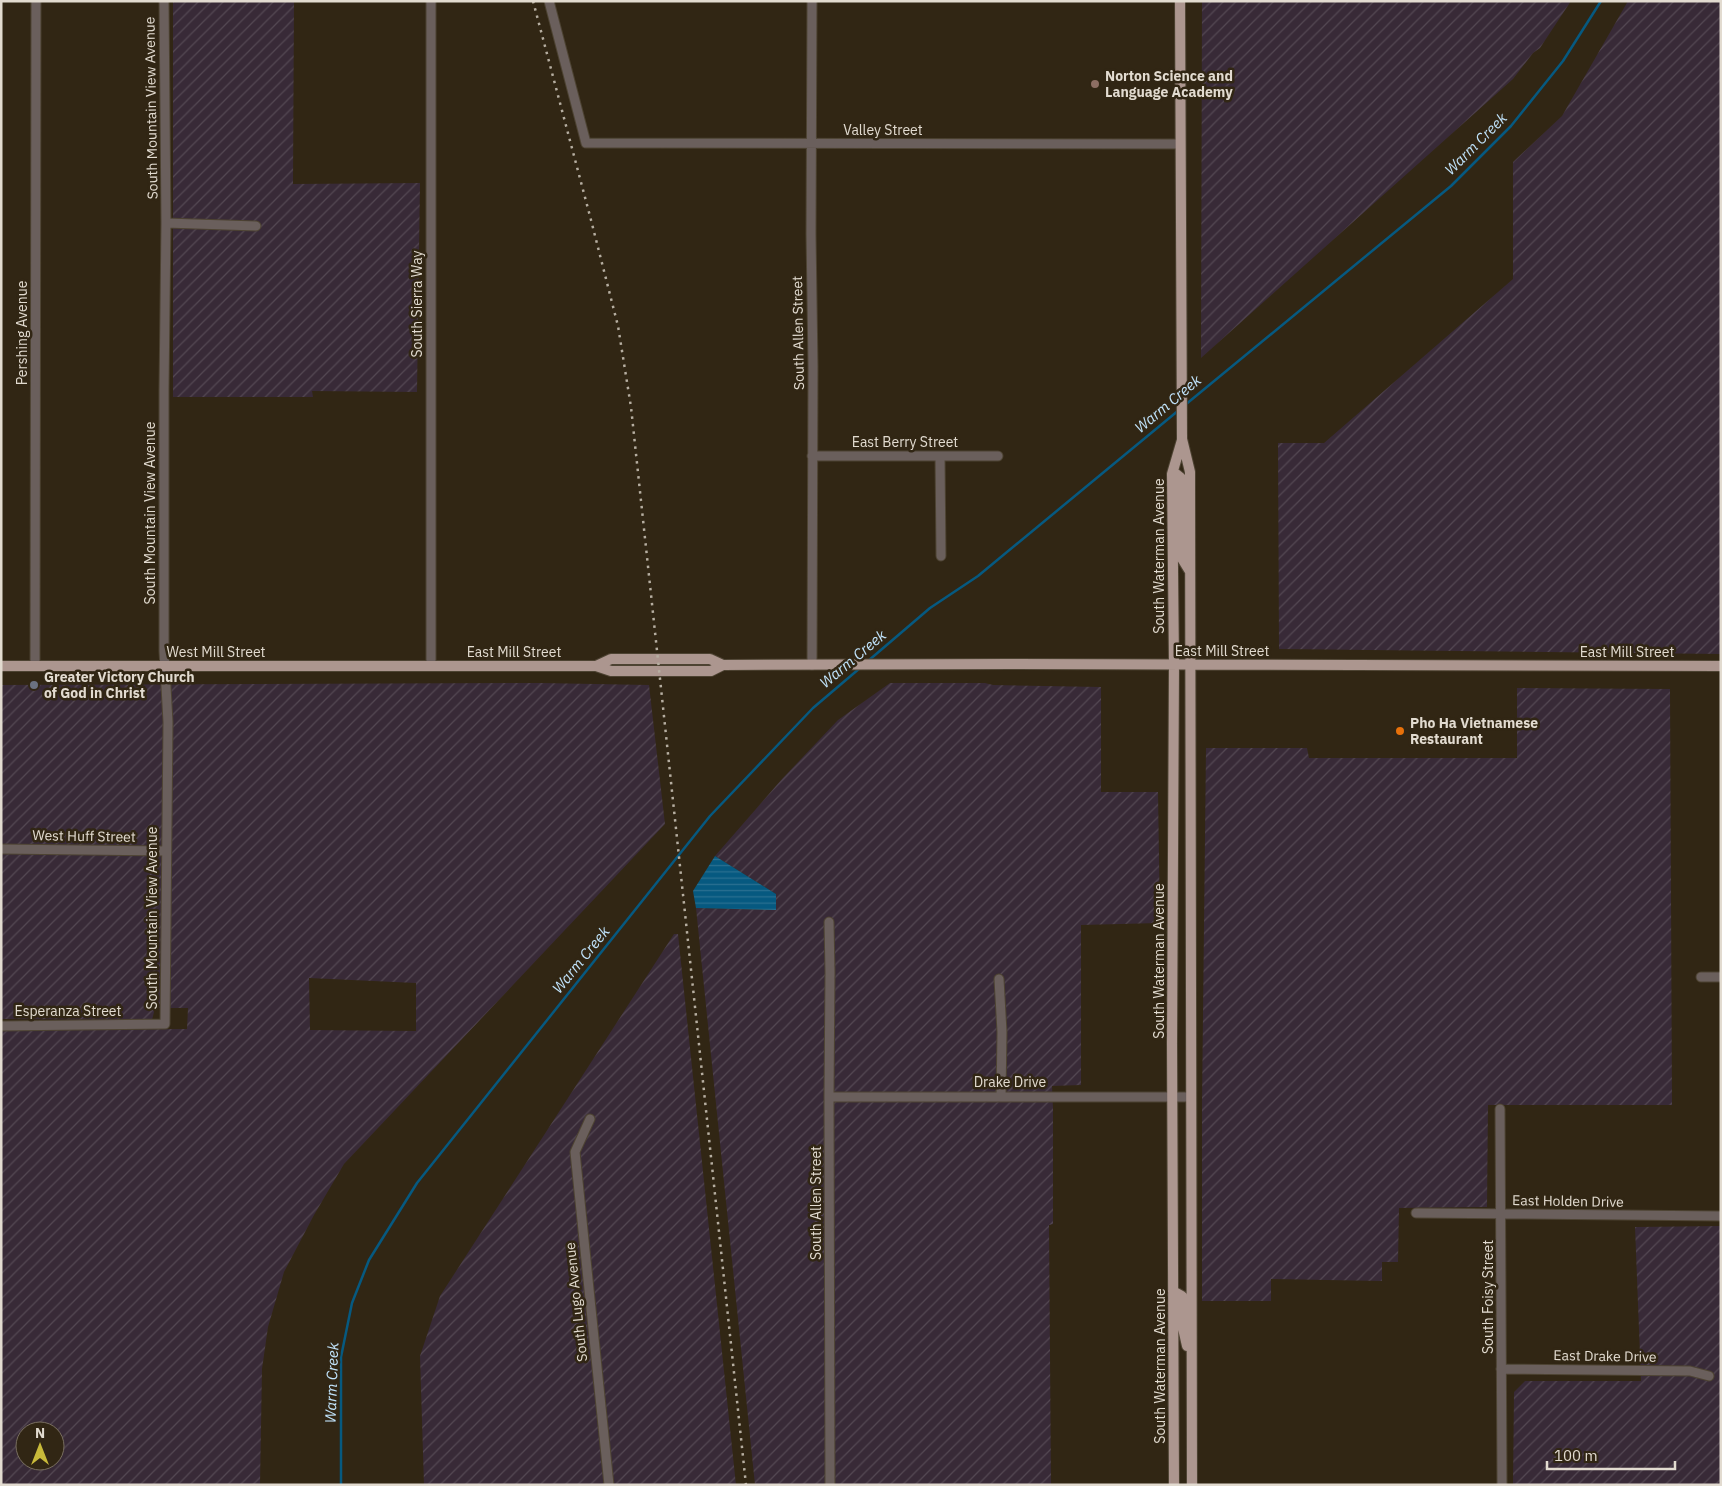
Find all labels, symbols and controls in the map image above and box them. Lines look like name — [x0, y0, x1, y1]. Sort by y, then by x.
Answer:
street label: South Mountain View Avenue — [140, 16, 162, 200]
place label: Norton Science and Language Academy — [1105, 67, 1233, 101]
marker: Norton Science and Language Academy — [1089, 78, 1101, 90]
water label: Warm Creek — [1440, 108, 1511, 179]
street label: Valley Street — [843, 121, 923, 139]
street label: South Sierra Way — [408, 250, 426, 358]
street label: South Allen Street — [788, 276, 808, 390]
street label: Pershing Avenue — [13, 280, 31, 385]
water label: Warm Creek — [1131, 370, 1205, 437]
street label: South Mountain View Avenue — [141, 421, 159, 604]
street label: East Berry Street — [852, 433, 958, 451]
street label: South Waterman Avenue — [1150, 478, 1168, 634]
water label: Warm Creek — [816, 625, 890, 692]
street label: East Mill Street — [1175, 642, 1269, 660]
street label: West Mill Street — [166, 643, 266, 661]
street label: East Mill Street — [467, 643, 561, 661]
street label: East Mill Street — [1580, 643, 1674, 661]
place label: Greater Victory Church of God in Christ — [44, 668, 195, 702]
marker: Greater Victory Church of God in Christ — [28, 679, 40, 691]
place label: Pho Ha Vietnamese Restaurant — [1410, 714, 1538, 748]
marker: Pho Ha Vietnamese Restaurant — [1394, 725, 1406, 737]
street label: West Huff Street — [32, 826, 136, 846]
street label: South Mountain View Avenue — [143, 826, 161, 1009]
street label: South Waterman Avenue — [1150, 883, 1168, 1039]
water label: Warm Creek — [548, 922, 614, 997]
street label: Esperanza Street — [15, 1002, 122, 1020]
street label: Drake Drive — [974, 1073, 1047, 1091]
street label: South Allen Street — [807, 1146, 825, 1260]
street label: East Holden Drive — [1512, 1191, 1624, 1211]
street label: South Foisy Street — [1479, 1240, 1497, 1354]
street label: South Lugo Avenue — [561, 1241, 591, 1363]
street label: South Waterman Avenue — [1151, 1288, 1169, 1444]
water label: Warm Creek — [321, 1342, 342, 1424]
street label: East Drake Drive — [1553, 1346, 1657, 1366]
north arrow — [15, 1421, 65, 1471]
text: N — [35, 1424, 45, 1442]
scale bar — [1547, 1438, 1674, 1470]
text: 100 m — [1554, 1446, 1598, 1465]

